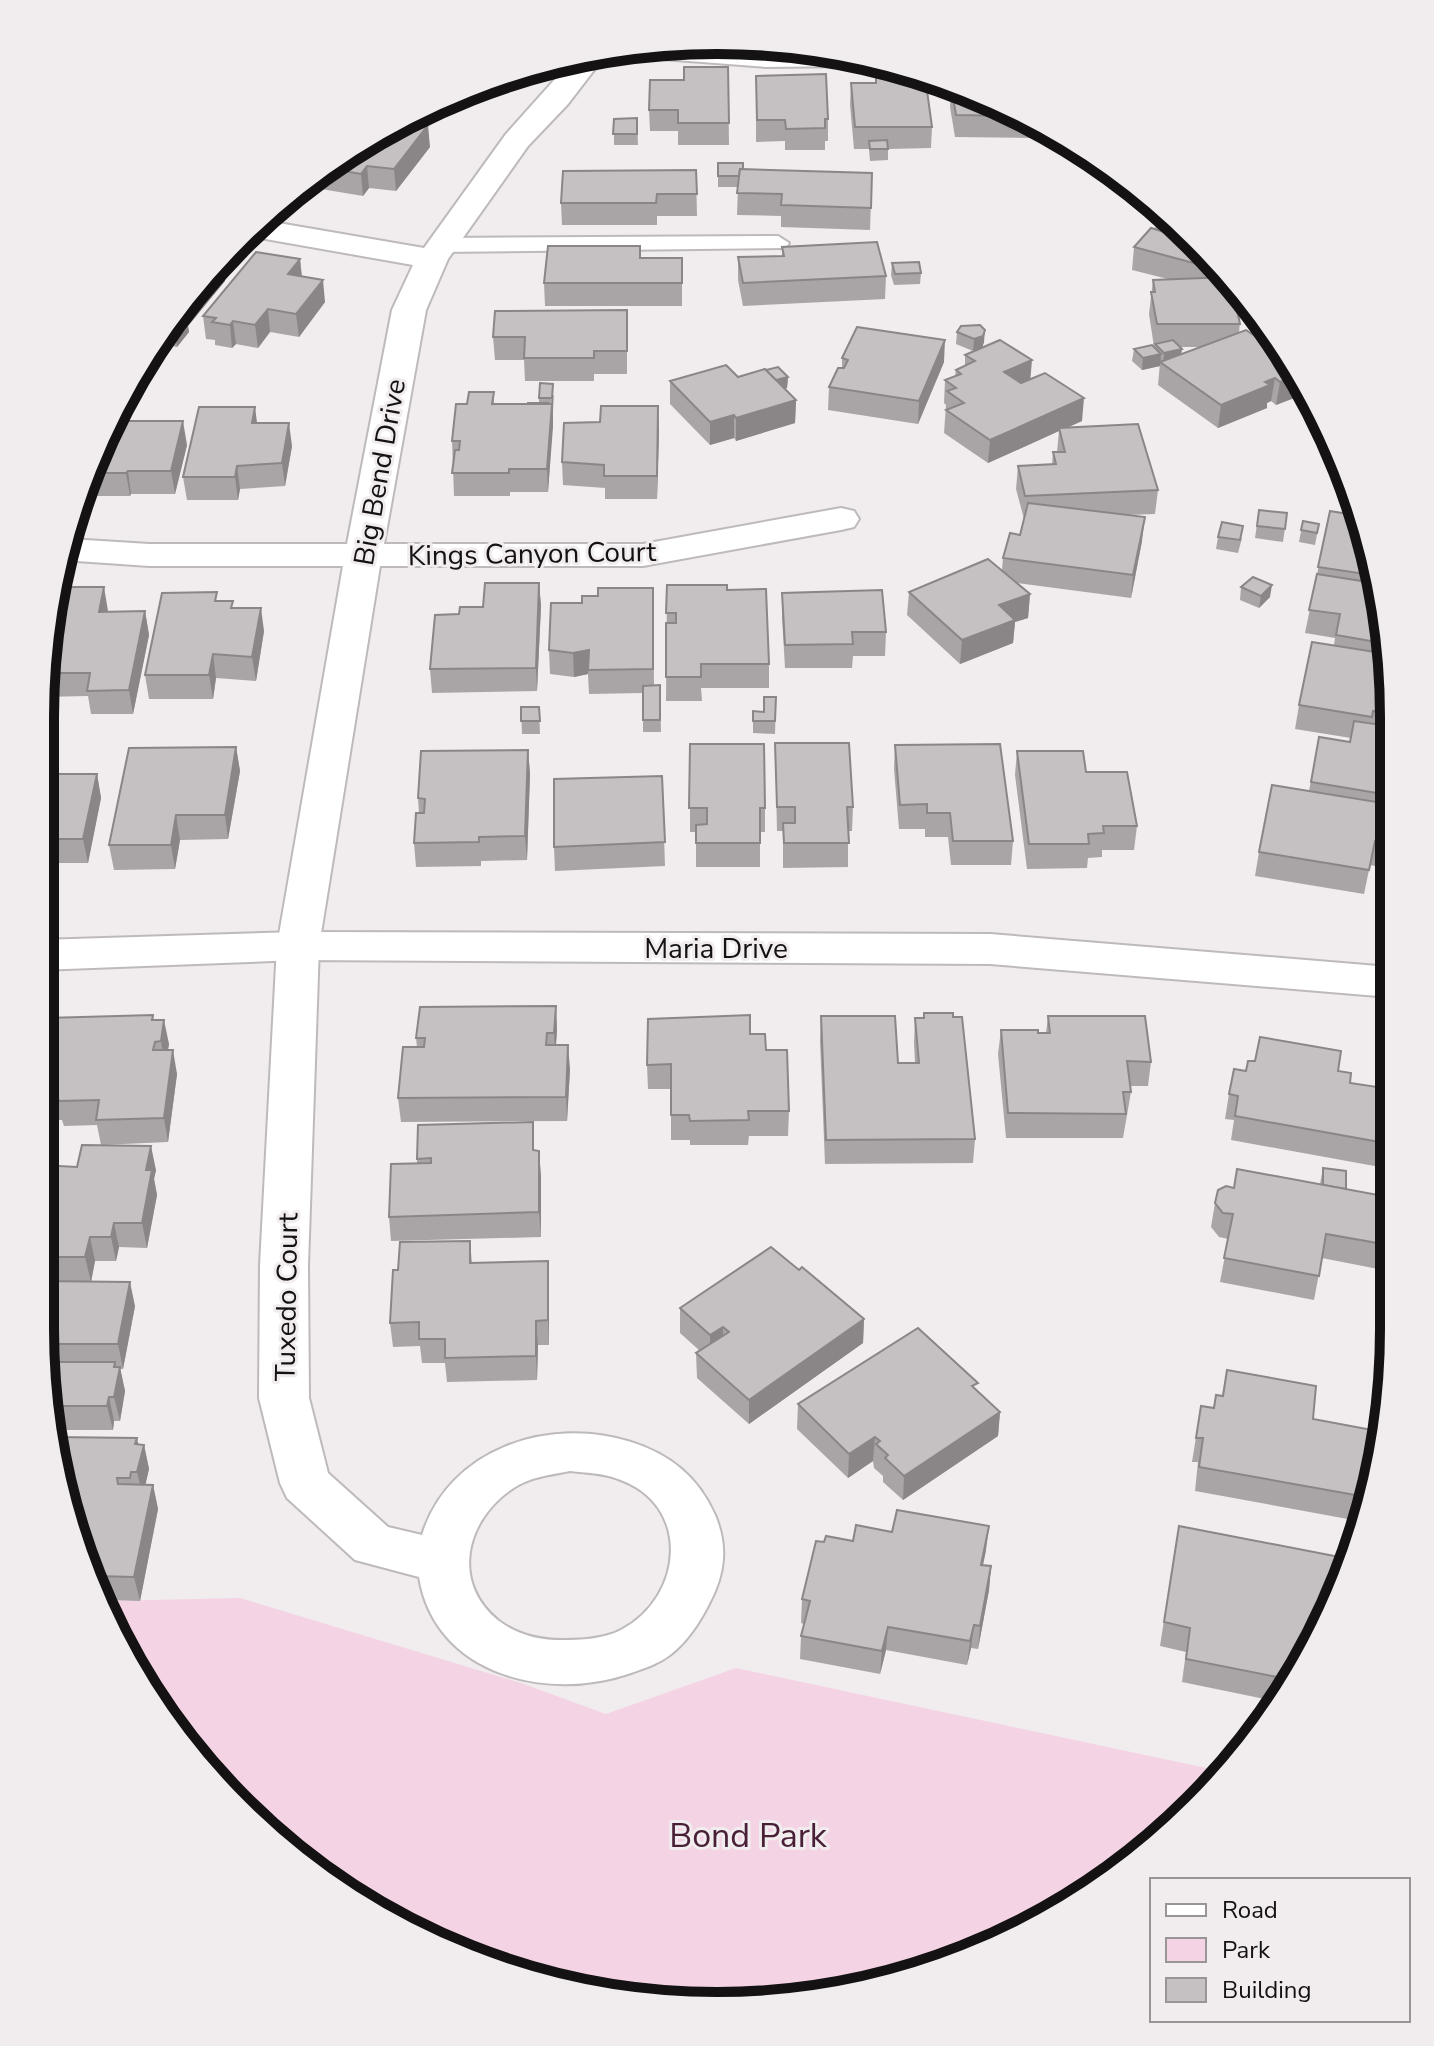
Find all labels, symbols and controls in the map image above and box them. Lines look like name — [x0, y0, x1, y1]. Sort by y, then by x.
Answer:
street label: Big Bend Drive — [345, 376, 415, 568]
street label: Kings Canyon Court — [407, 533, 657, 575]
street label: Maria Drive — [644, 930, 788, 968]
street label: Tuxedo Court — [267, 1212, 307, 1382]
park label: Bond Park — [669, 1813, 828, 1859]
legend — [1150, 1878, 1410, 2022]
text: Road — [1222, 1894, 1278, 1926]
text: Park — [1222, 1934, 1271, 1966]
text: Building — [1222, 1974, 1312, 2006]

